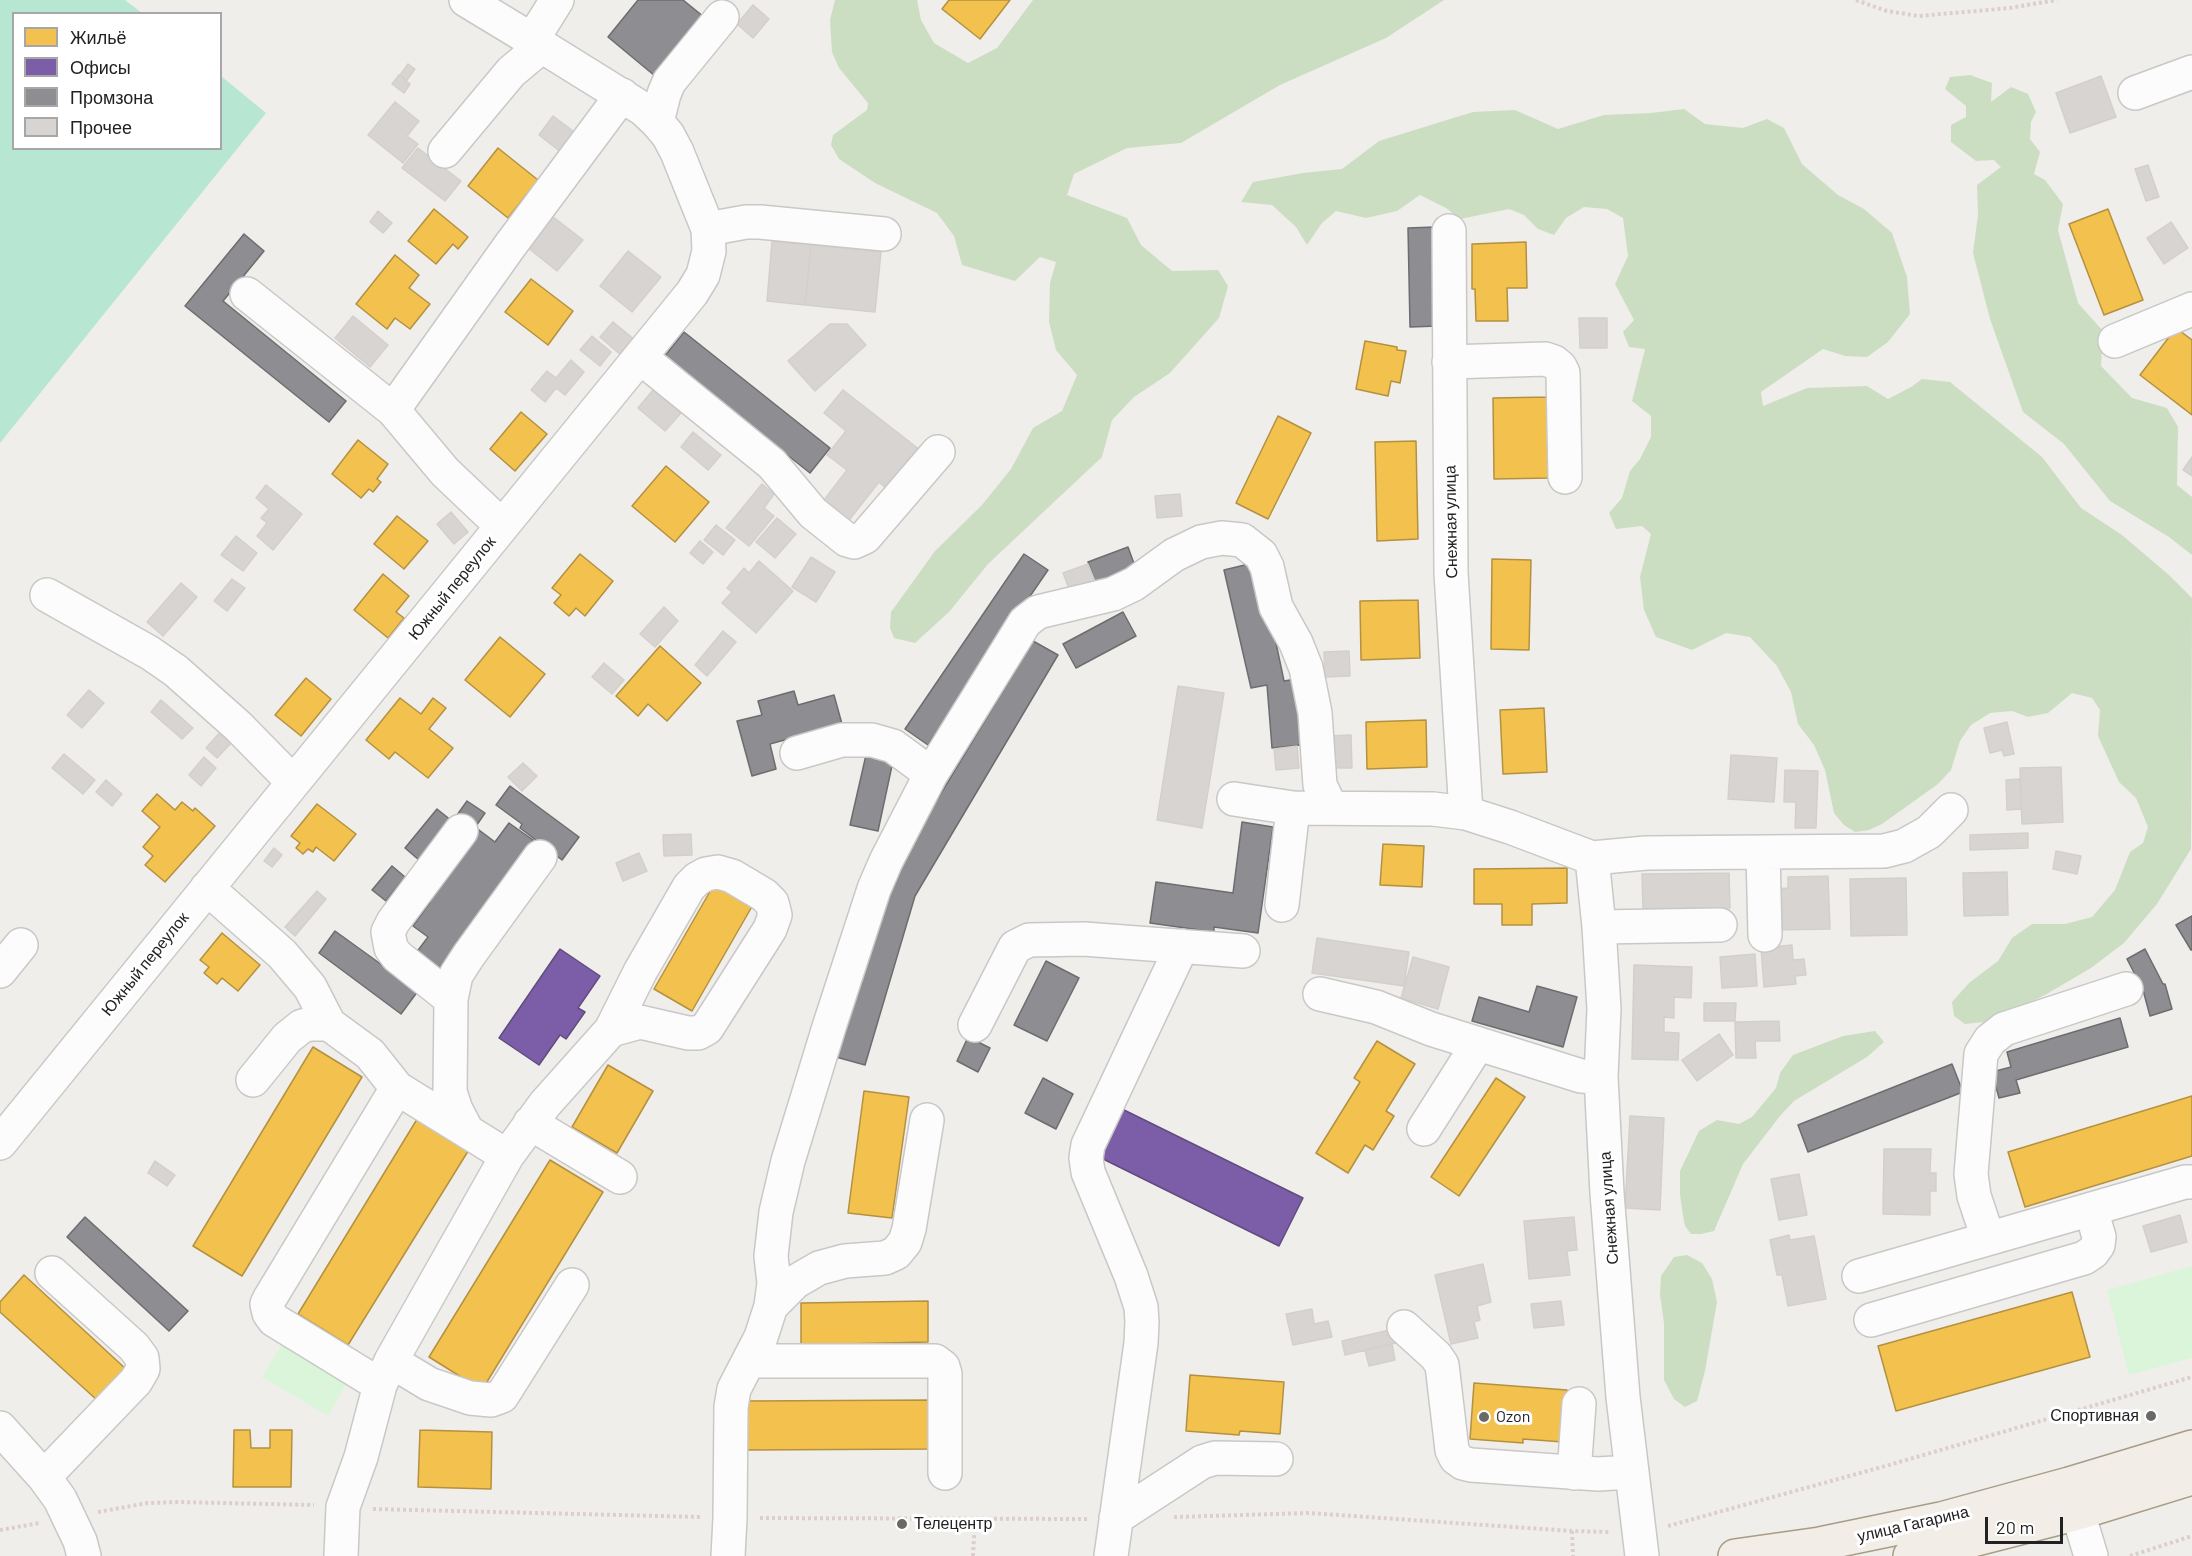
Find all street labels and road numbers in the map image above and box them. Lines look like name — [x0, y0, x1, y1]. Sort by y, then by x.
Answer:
street label: Снежная улица — [1440, 465, 1462, 579]
street label: Южный переулок — [404, 532, 500, 644]
street label: Южный переулок — [97, 908, 193, 1020]
street label: Снежная улица — [1595, 1151, 1623, 1265]
street label: улица Гагарина — [1855, 1502, 1971, 1546]

